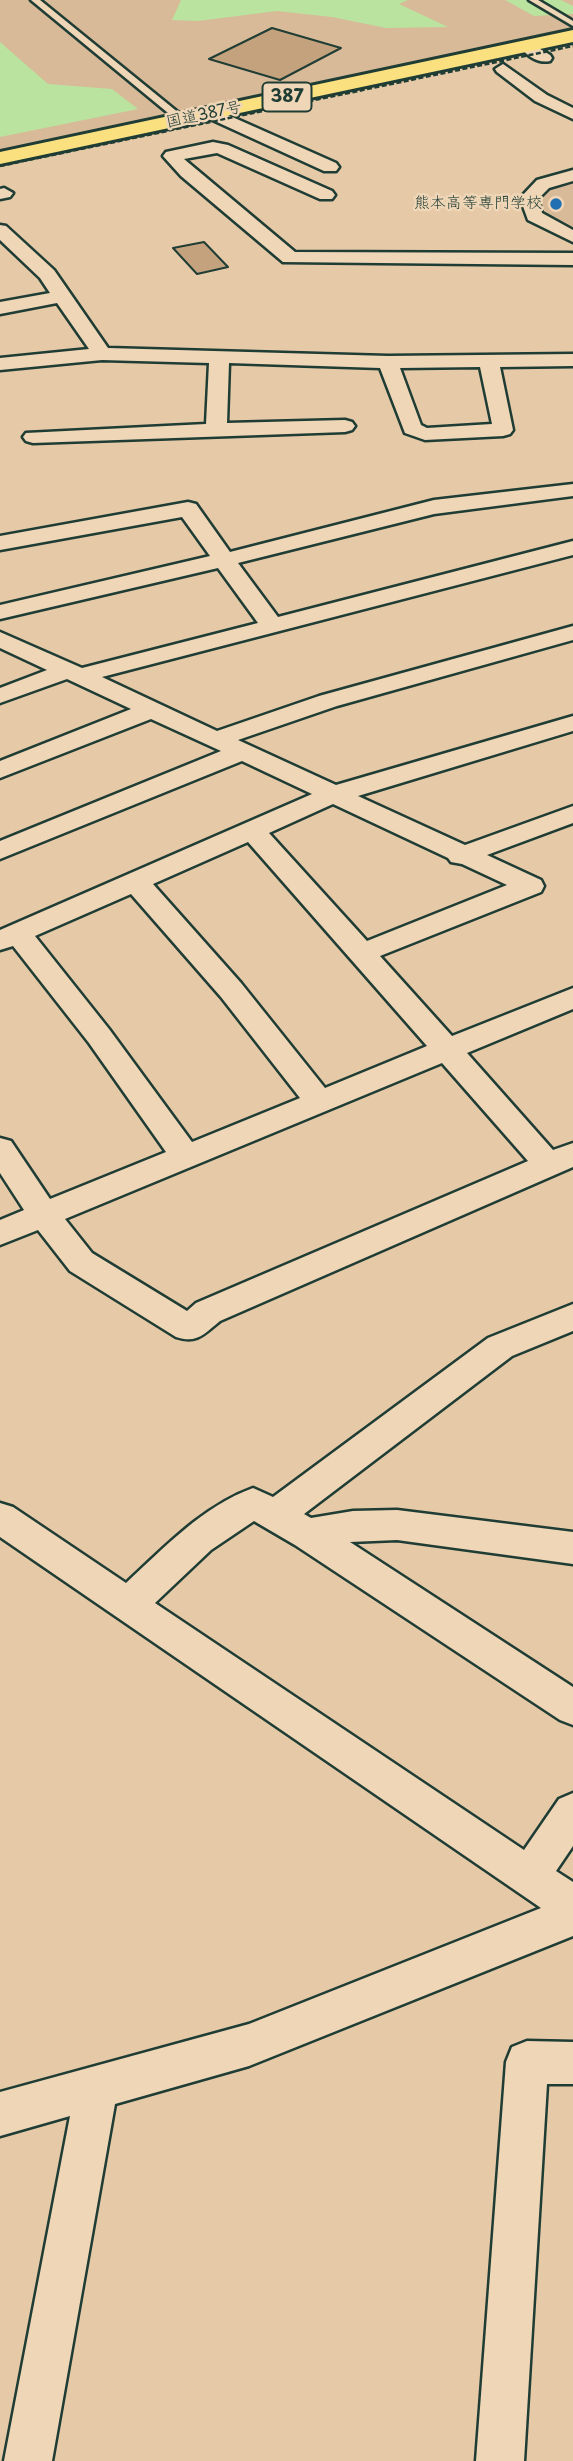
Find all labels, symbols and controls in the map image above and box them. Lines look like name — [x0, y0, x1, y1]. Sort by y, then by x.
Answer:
road number: 387 — [262, 82, 312, 112]
street label: 国道387号 — [164, 98, 244, 132]
place label: 熊本高等専門学校 — [414, 194, 542, 214]
marker: 熊本高等専門学校 — [548, 196, 564, 212]

